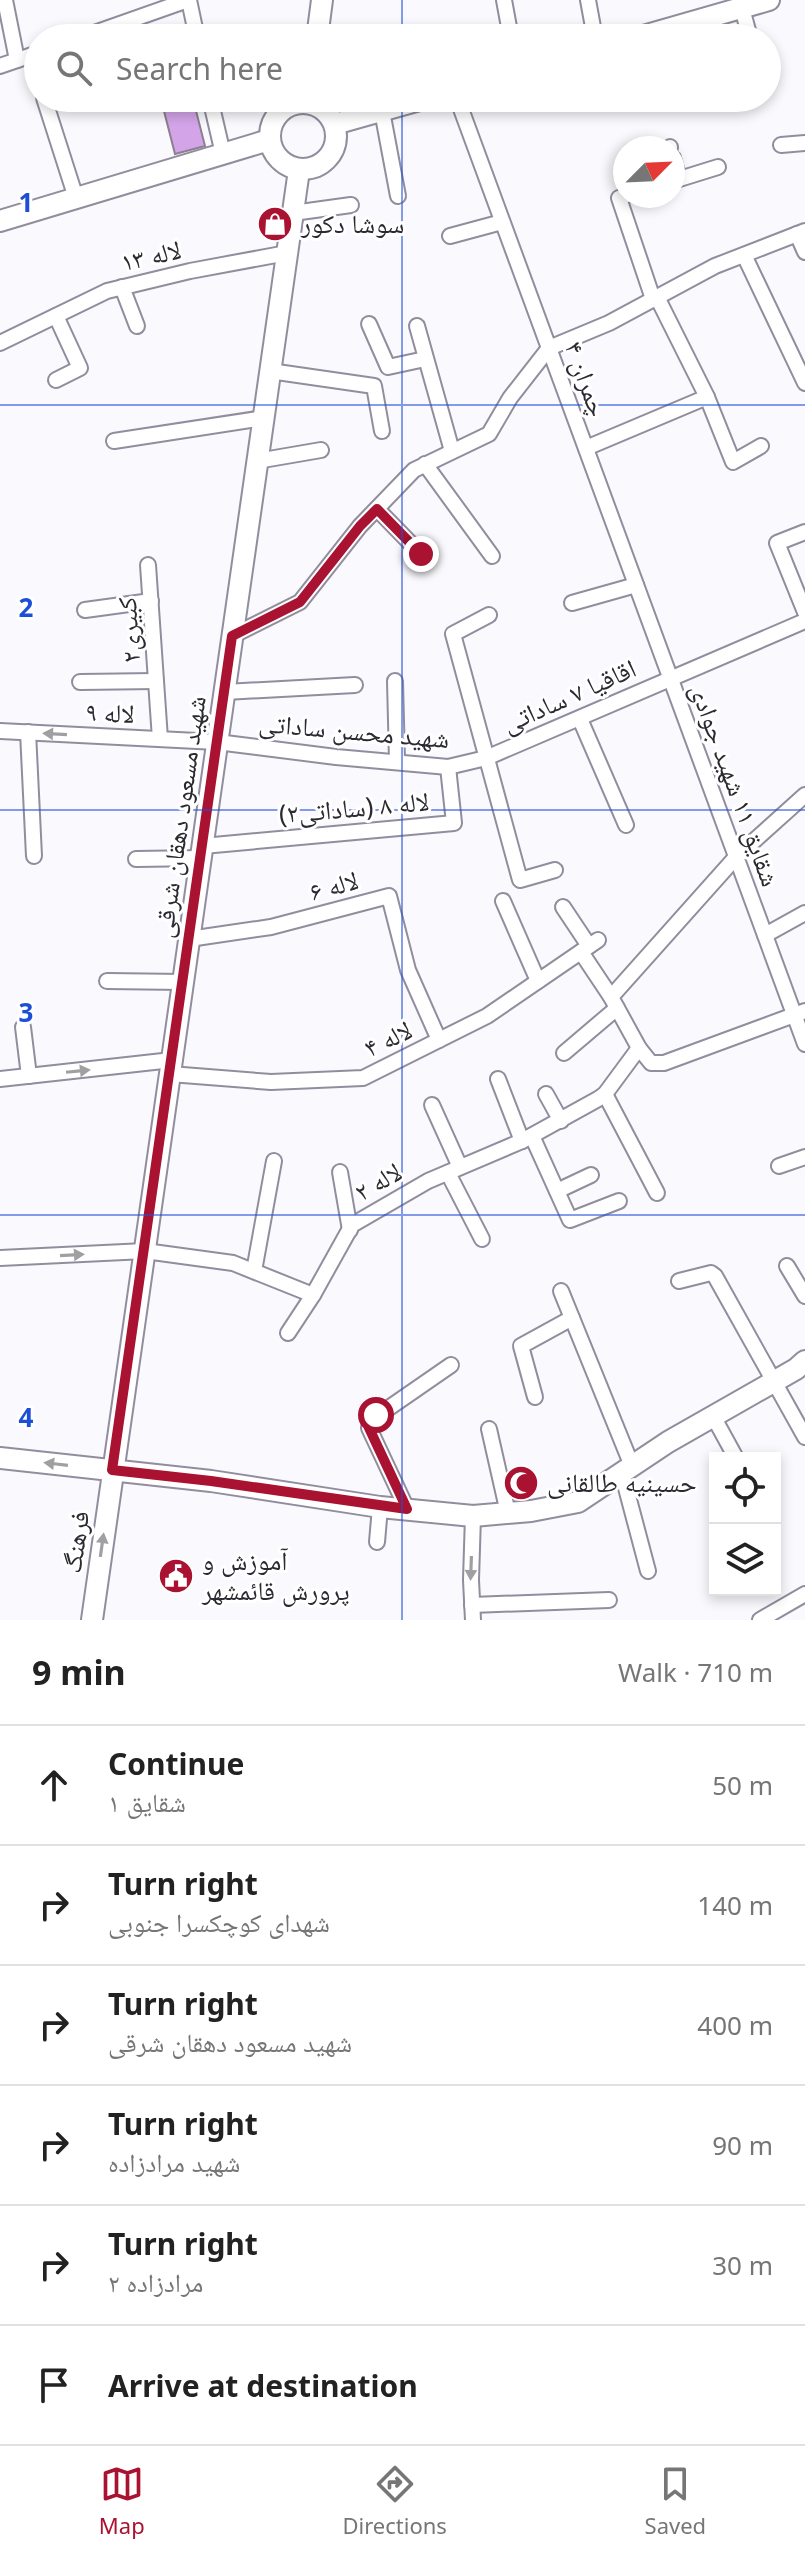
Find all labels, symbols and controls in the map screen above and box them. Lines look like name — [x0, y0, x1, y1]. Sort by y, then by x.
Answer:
search box — [24, 24, 781, 112]
icon: search — [52, 46, 96, 90]
text: Search here — [116, 48, 283, 89]
north arrow — [613, 136, 685, 208]
text: 1 — [19, 184, 33, 220]
shop icon: سوشا دکور — [256, 205, 294, 243]
place label: سوشا دکور — [300, 205, 404, 241]
street label: لاله ۱۳ — [117, 231, 184, 279]
street label: چمران ۴ — [557, 336, 617, 421]
route end — [403, 536, 439, 572]
text: 2 — [19, 589, 34, 625]
street label: کبیری۲ — [108, 596, 148, 664]
street label: اقاقیا ۷ ساداتی — [496, 650, 641, 741]
street label: شقایق ۱۱ شهید جوادی — [683, 678, 789, 891]
street label: لاله ۹ — [85, 693, 136, 731]
street label: شهید مسعود دهقان شرقی — [144, 694, 214, 940]
street label: شهید محسن ساداتی — [257, 704, 451, 756]
one-way arrow — [43, 727, 68, 740]
street label: لاله ۸ (ساداتی۲) — [277, 783, 431, 832]
street label: لاله ۶ — [305, 861, 362, 909]
text: 3 — [19, 994, 33, 1030]
street label: لاله ۴ — [358, 1011, 418, 1065]
one-way arrow — [65, 1064, 90, 1077]
street label: لاله ۲ — [347, 1153, 408, 1209]
one-way arrow — [60, 1248, 85, 1261]
route start — [358, 1397, 394, 1433]
text: 4 — [19, 1399, 34, 1435]
map controls — [709, 1452, 781, 1596]
button: locate — [709, 1452, 781, 1524]
one-way arrow — [43, 1457, 68, 1470]
mosque icon: حسینیه طالقانی — [502, 1464, 540, 1502]
place label: حسینیه طالقانی — [547, 1464, 697, 1500]
street label: فرهنگ — [53, 1508, 97, 1575]
button: layers — [709, 1524, 781, 1596]
one-way arrow — [96, 1532, 109, 1557]
place label: آموزش و پرورش قائمشهر — [201, 1542, 350, 1608]
one-way arrow — [465, 1556, 477, 1581]
public building icon: آموزش و پرورش قائمشهر — [157, 1557, 195, 1595]
text: 9 min — [32, 1649, 126, 1695]
text: Walk · 710 m — [618, 1654, 773, 1690]
text: Continue — [108, 1743, 244, 1784]
icon: ahead — [32, 1763, 76, 1807]
text: 50 m — [712, 1767, 773, 1803]
text: شقایق ۱ — [108, 1784, 186, 1820]
text: Turn right — [108, 1863, 258, 1904]
icon: right — [32, 1883, 76, 1927]
text: 140 m — [697, 1887, 773, 1923]
text: شهدای کوچکسرا جنوبی — [108, 1904, 330, 1940]
text: Turn right — [108, 1983, 258, 2024]
icon: right — [32, 2003, 76, 2047]
text: 400 m — [697, 2007, 773, 2043]
text: شهید مسعود دهقان شرقی — [108, 2024, 352, 2060]
text: Turn right — [108, 2103, 258, 2144]
icon: right — [32, 2123, 76, 2167]
text: 90 m — [712, 2127, 773, 2163]
text: شهید مرادزاده — [108, 2144, 240, 2180]
text: Turn right — [108, 2223, 258, 2264]
icon: right — [32, 2243, 76, 2287]
text: 30 m — [712, 2247, 773, 2283]
text: مرادزاده ۲ — [108, 2264, 203, 2300]
icon: arrive — [32, 2363, 76, 2407]
text: Arrive at destination — [108, 2365, 418, 2406]
tab: Map — [99, 2462, 145, 2540]
tab: Directions — [342, 2462, 447, 2540]
tab: Saved — [645, 2462, 706, 2540]

